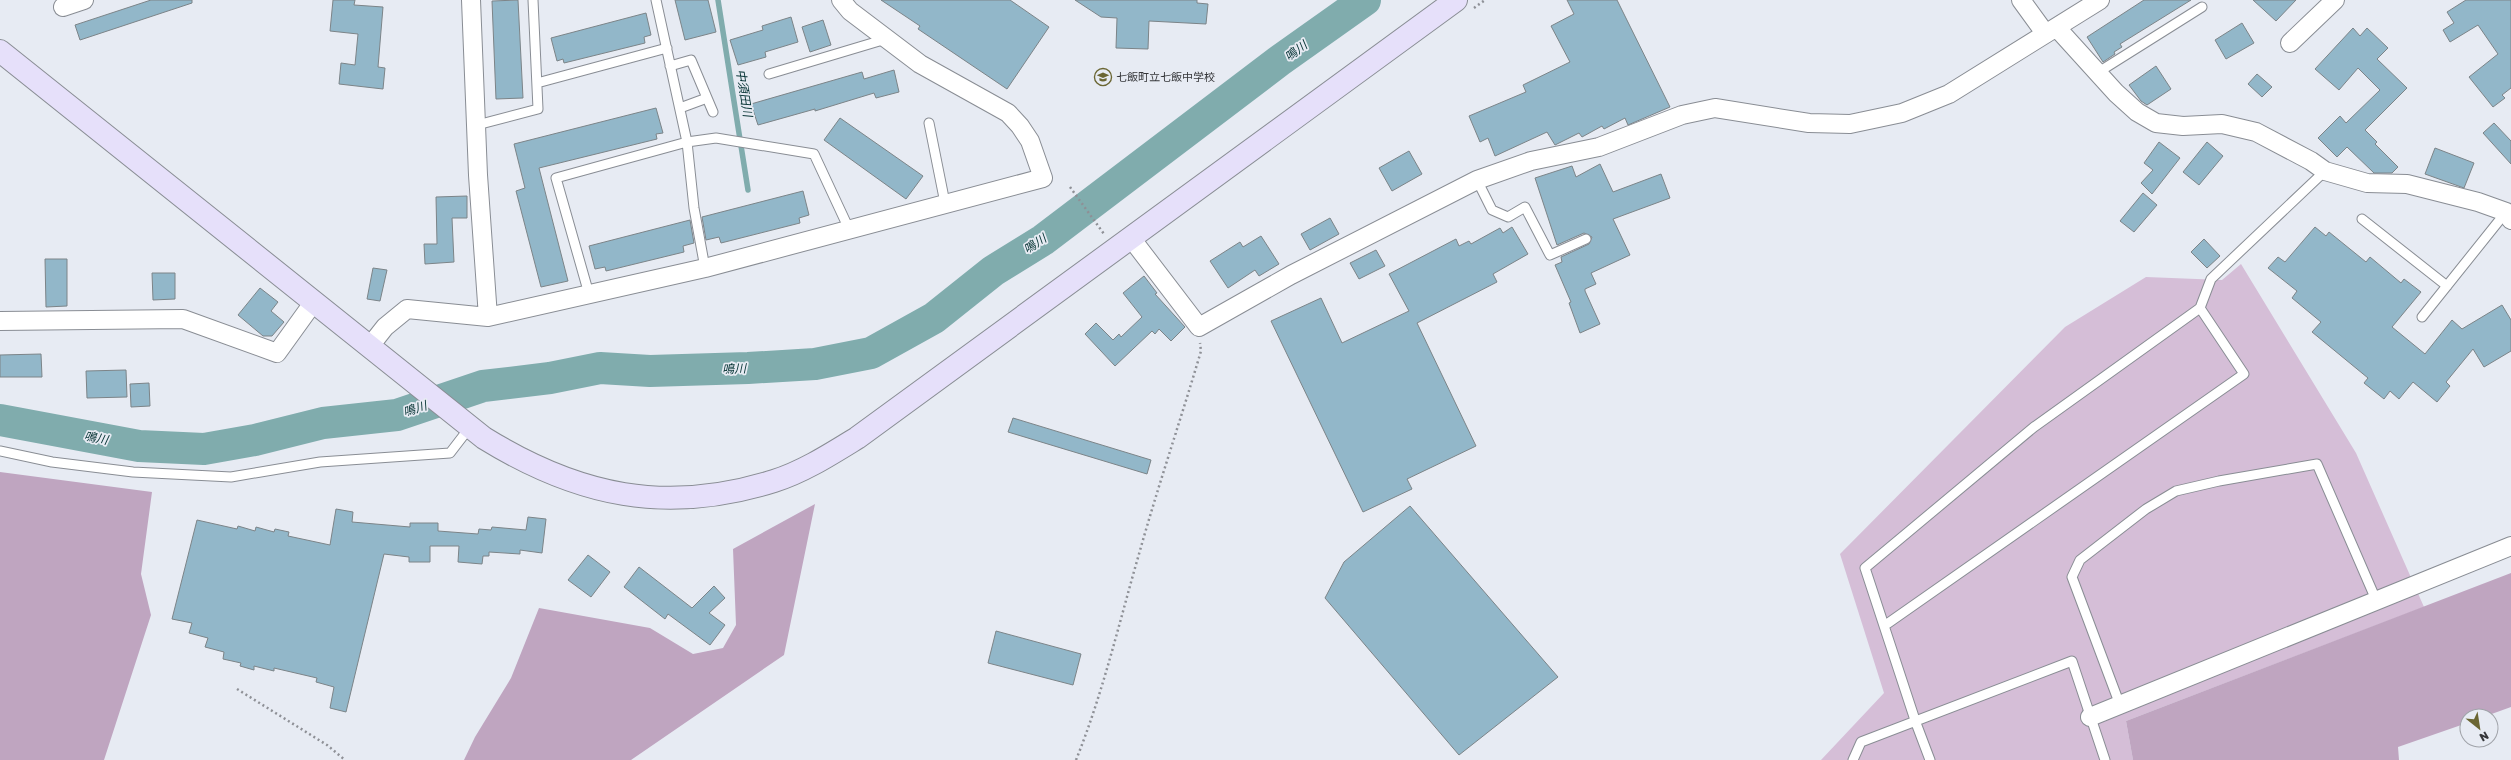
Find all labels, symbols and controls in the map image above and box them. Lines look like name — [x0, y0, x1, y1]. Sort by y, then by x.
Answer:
water label: 鳴川 — [1282, 36, 1311, 64]
school or university icon: 七飯町立七飯中学校 — [1093, 67, 1113, 87]
water label: 中須田川 — [733, 68, 756, 120]
place label: 七飯町立七飯中学校 — [1116, 70, 1215, 83]
water label: 鳴川 — [1021, 230, 1051, 256]
water label: 鳴川 — [722, 361, 748, 376]
water label: 鳴川 — [401, 397, 430, 419]
water label: 鳴川 — [83, 428, 111, 448]
north arrow — [2459, 708, 2499, 748]
text: N — [2477, 729, 2491, 745]

